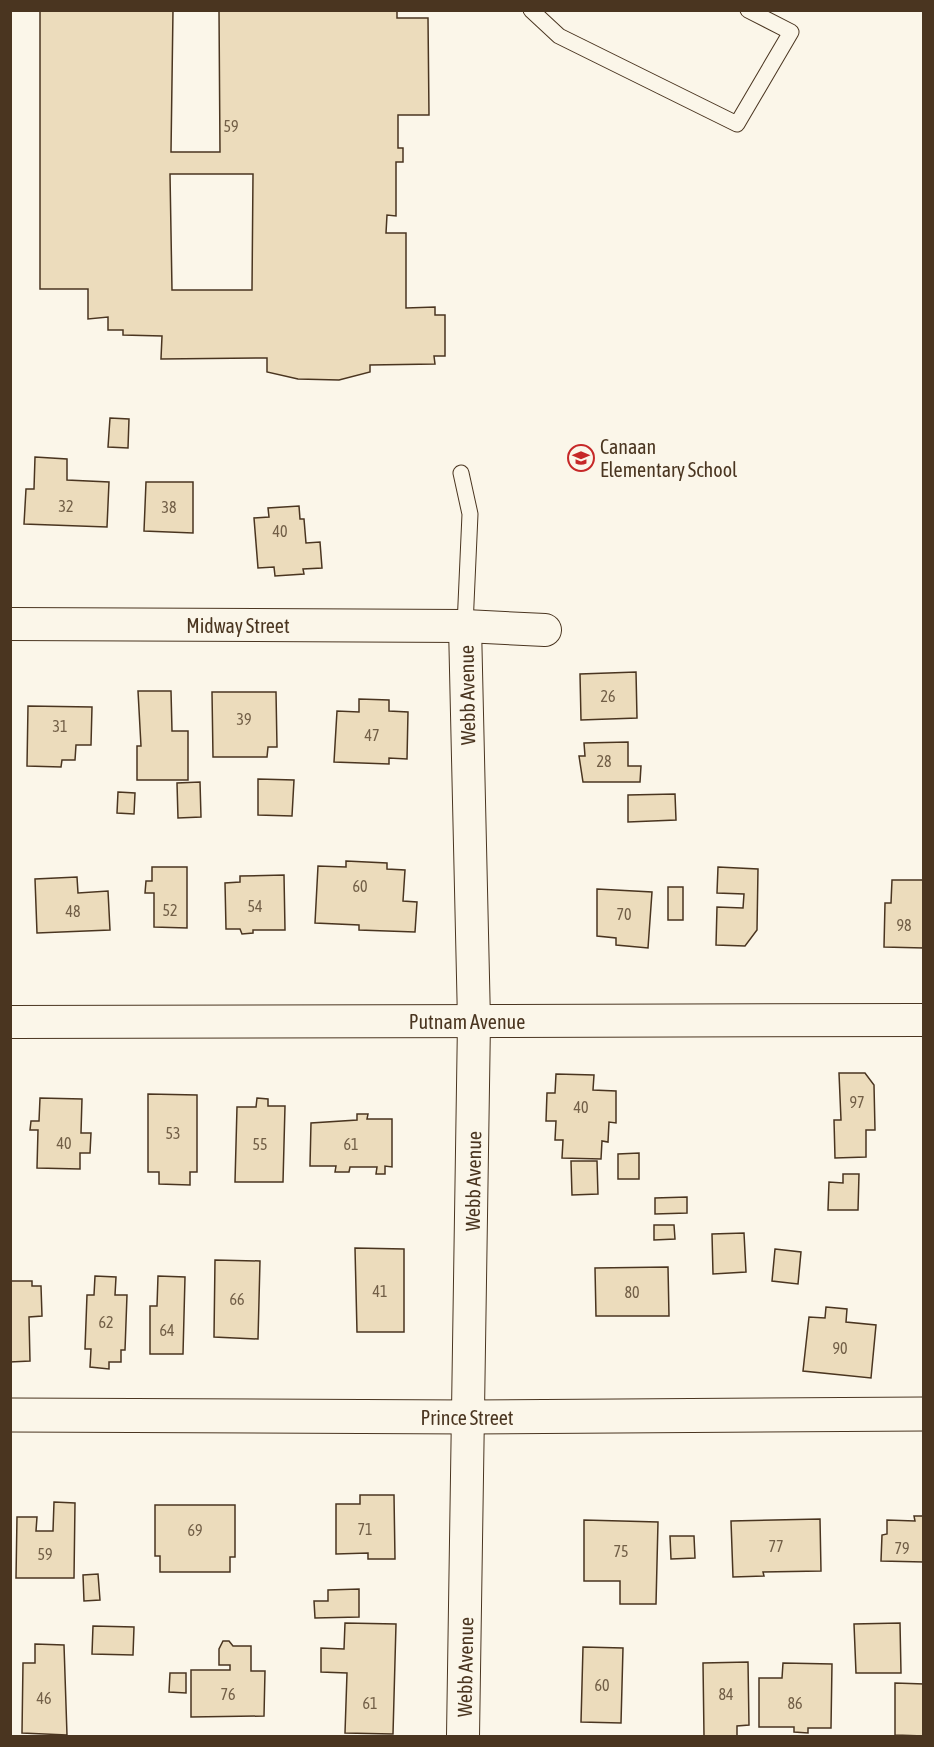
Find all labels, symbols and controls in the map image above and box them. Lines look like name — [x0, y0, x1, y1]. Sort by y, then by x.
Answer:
house number: 59 — [223, 117, 239, 135]
place label: Canaan Elementary School — [600, 435, 738, 481]
school or university icon: Canaan Elementary School — [566, 443, 596, 473]
house number: 32 — [58, 497, 74, 515]
house number: 38 — [161, 498, 177, 516]
house number: 40 — [272, 522, 288, 540]
street label: Midway Street — [186, 614, 290, 637]
street label: Webb Avenue — [455, 645, 479, 745]
house number: 26 — [600, 687, 616, 705]
house number: 39 — [236, 710, 252, 728]
house number: 31 — [52, 717, 68, 735]
house number: 47 — [364, 726, 380, 744]
house number: 28 — [596, 752, 612, 770]
house number: 60 — [352, 877, 368, 895]
house number: 54 — [247, 897, 263, 915]
house number: 52 — [162, 901, 178, 919]
house number: 48 — [65, 902, 81, 920]
house number: 70 — [616, 905, 632, 923]
house number: 98 — [896, 916, 912, 934]
street label: Putnam Avenue — [409, 1010, 525, 1033]
house number: 97 — [849, 1093, 865, 1111]
house number: 40 — [573, 1098, 589, 1116]
house number: 53 — [165, 1124, 181, 1142]
street label: Webb Avenue — [461, 1131, 485, 1231]
house number: 40 — [56, 1134, 72, 1152]
house number: 55 — [252, 1135, 268, 1153]
house number: 61 — [343, 1135, 359, 1153]
house number: 41 — [372, 1282, 388, 1300]
house number: 80 — [624, 1283, 640, 1301]
house number: 66 — [229, 1290, 245, 1308]
house number: 62 — [98, 1313, 114, 1331]
house number: 64 — [159, 1321, 175, 1339]
house number: 90 — [832, 1339, 848, 1357]
street label: Prince Street — [420, 1406, 514, 1429]
house number: 71 — [357, 1520, 373, 1538]
house number: 69 — [187, 1521, 203, 1539]
house number: 77 — [768, 1537, 784, 1555]
house number: 79 — [894, 1539, 910, 1557]
house number: 75 — [613, 1542, 629, 1560]
house number: 59 — [37, 1545, 53, 1563]
street label: Webb Avenue — [453, 1617, 477, 1717]
house number: 60 — [594, 1676, 610, 1694]
house number: 76 — [220, 1685, 236, 1703]
house number: 84 — [718, 1685, 734, 1703]
house number: 46 — [36, 1689, 52, 1707]
house number: 61 — [362, 1694, 378, 1712]
house number: 86 — [787, 1694, 803, 1712]

